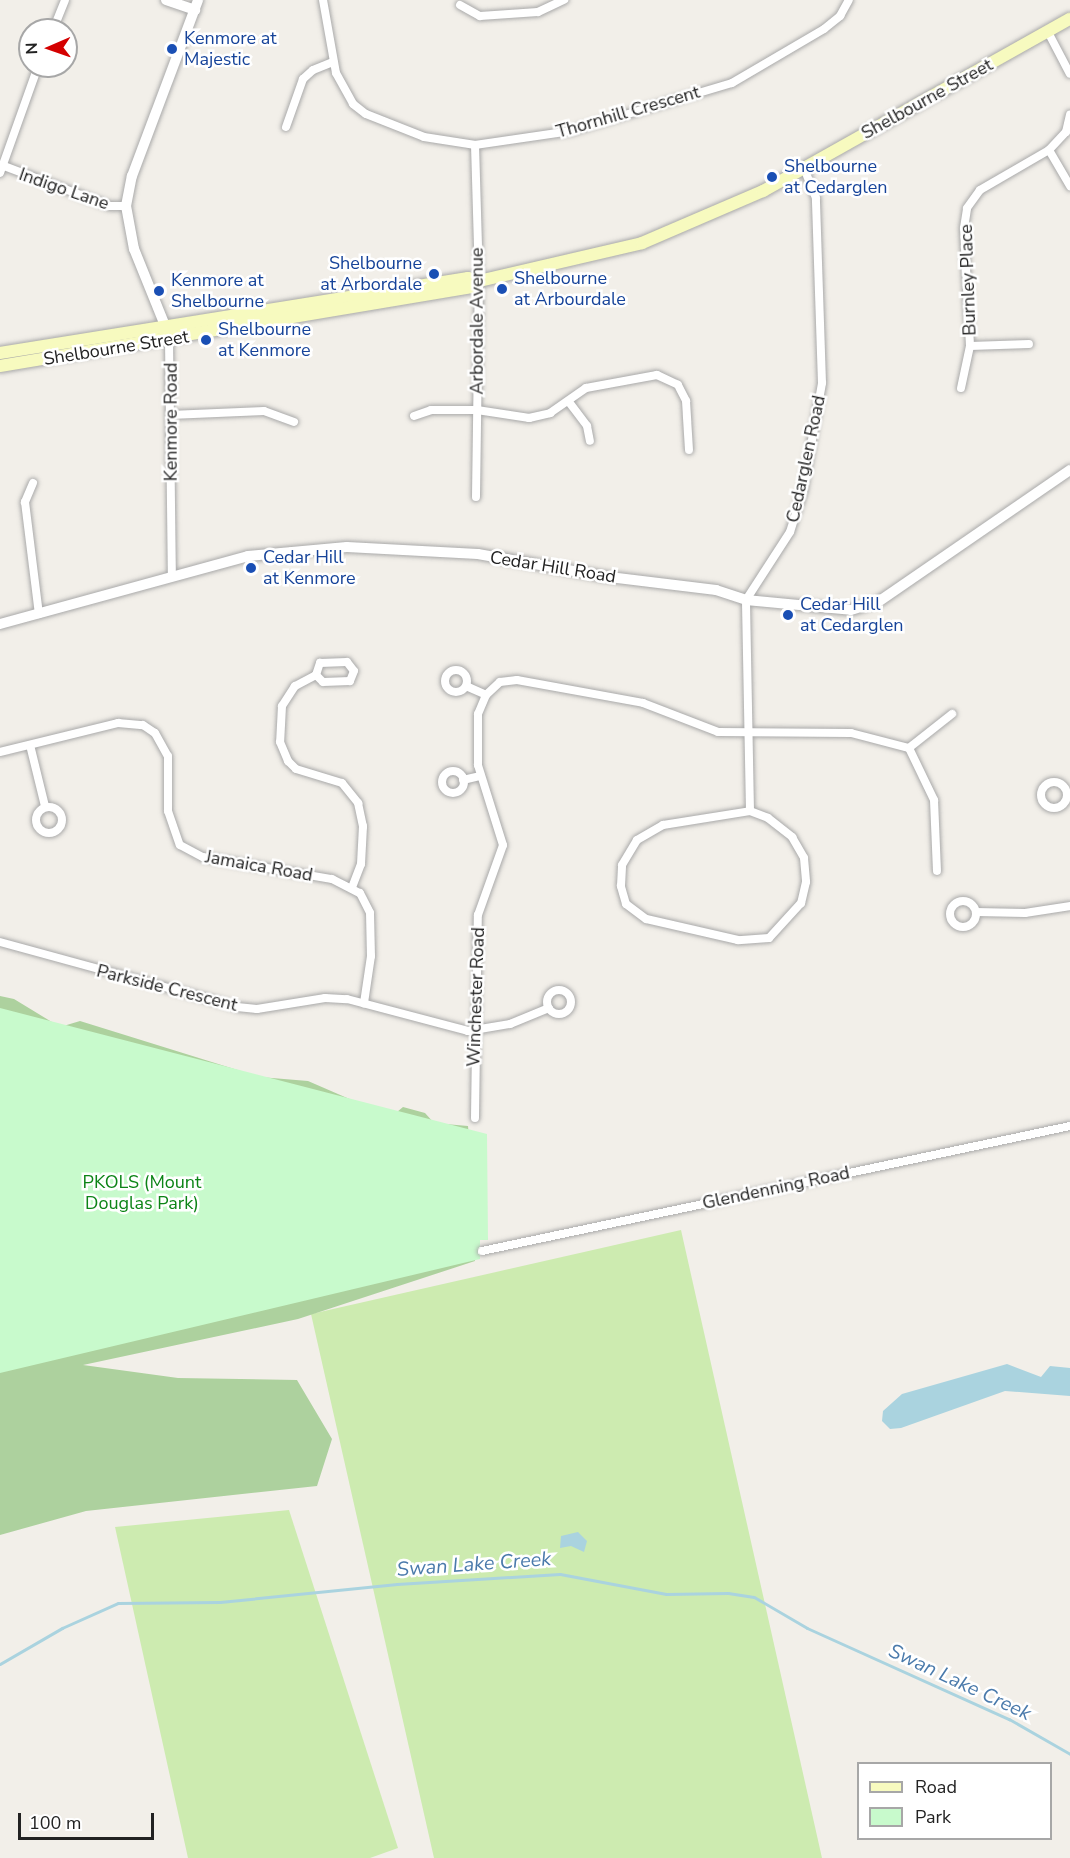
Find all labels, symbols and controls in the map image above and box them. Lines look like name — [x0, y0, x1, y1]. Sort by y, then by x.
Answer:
north arrow — [18, 18, 78, 78]
place label: Kenmore at Majestic — [184, 28, 277, 70]
text: N — [21, 42, 43, 55]
marker: Kenmore at Majestic — [165, 42, 179, 56]
street label: Shelbourne Street — [858, 54, 996, 144]
street label: Thornhill Crescent — [554, 81, 702, 143]
place label: Shelbourne at Cedarglen — [784, 156, 887, 198]
street label: Indigo Lane — [16, 164, 112, 214]
marker: Shelbourne at Cedarglen — [765, 170, 779, 184]
street label: Burnley Place — [955, 224, 981, 336]
street label: Arbordale Avenue — [466, 247, 488, 395]
place label: Shelbourne at Arbordale — [320, 253, 422, 296]
marker: Shelbourne at Arbordale — [427, 267, 441, 281]
place label: Shelbourne at Arbourdale — [514, 268, 626, 310]
place label: Kenmore at Shelbourne — [171, 270, 264, 312]
marker: Shelbourne at Arbourdale — [495, 282, 509, 296]
marker: Kenmore at Shelbourne — [152, 284, 166, 298]
place label: Shelbourne at Kenmore — [218, 319, 311, 362]
street label: Shelbourne Street — [42, 326, 190, 370]
marker: Shelbourne at Kenmore — [199, 333, 213, 347]
street label: Kenmore Road — [160, 363, 182, 481]
street label: Cedarglen Road — [782, 393, 830, 525]
street label: Cedar Hill Road — [488, 546, 618, 588]
place label: Cedar Hill at Kenmore — [263, 547, 356, 590]
marker: Cedar Hill at Kenmore — [244, 561, 258, 575]
place label: Cedar Hill at Cedarglen — [800, 594, 903, 636]
marker: Cedar Hill at Cedarglen — [781, 608, 795, 622]
street label: Jamaica Road — [204, 846, 314, 886]
street label: Winchester Road — [463, 927, 489, 1067]
street label: Parkside Crescent — [94, 960, 240, 1016]
street label: Glendenning Road — [700, 1162, 852, 1214]
park label: PKOLS (Mount Douglas Park) — [83, 1172, 201, 1214]
water label: Swan Lake Creek — [396, 1547, 552, 1581]
water label: Swan Lake Creek — [885, 1638, 1035, 1726]
legend — [857, 1762, 1052, 1840]
text: Road — [915, 1775, 957, 1799]
scale bar — [21, 1801, 158, 1839]
text: Park — [915, 1805, 951, 1829]
text: 100 m — [29, 1811, 81, 1835]

